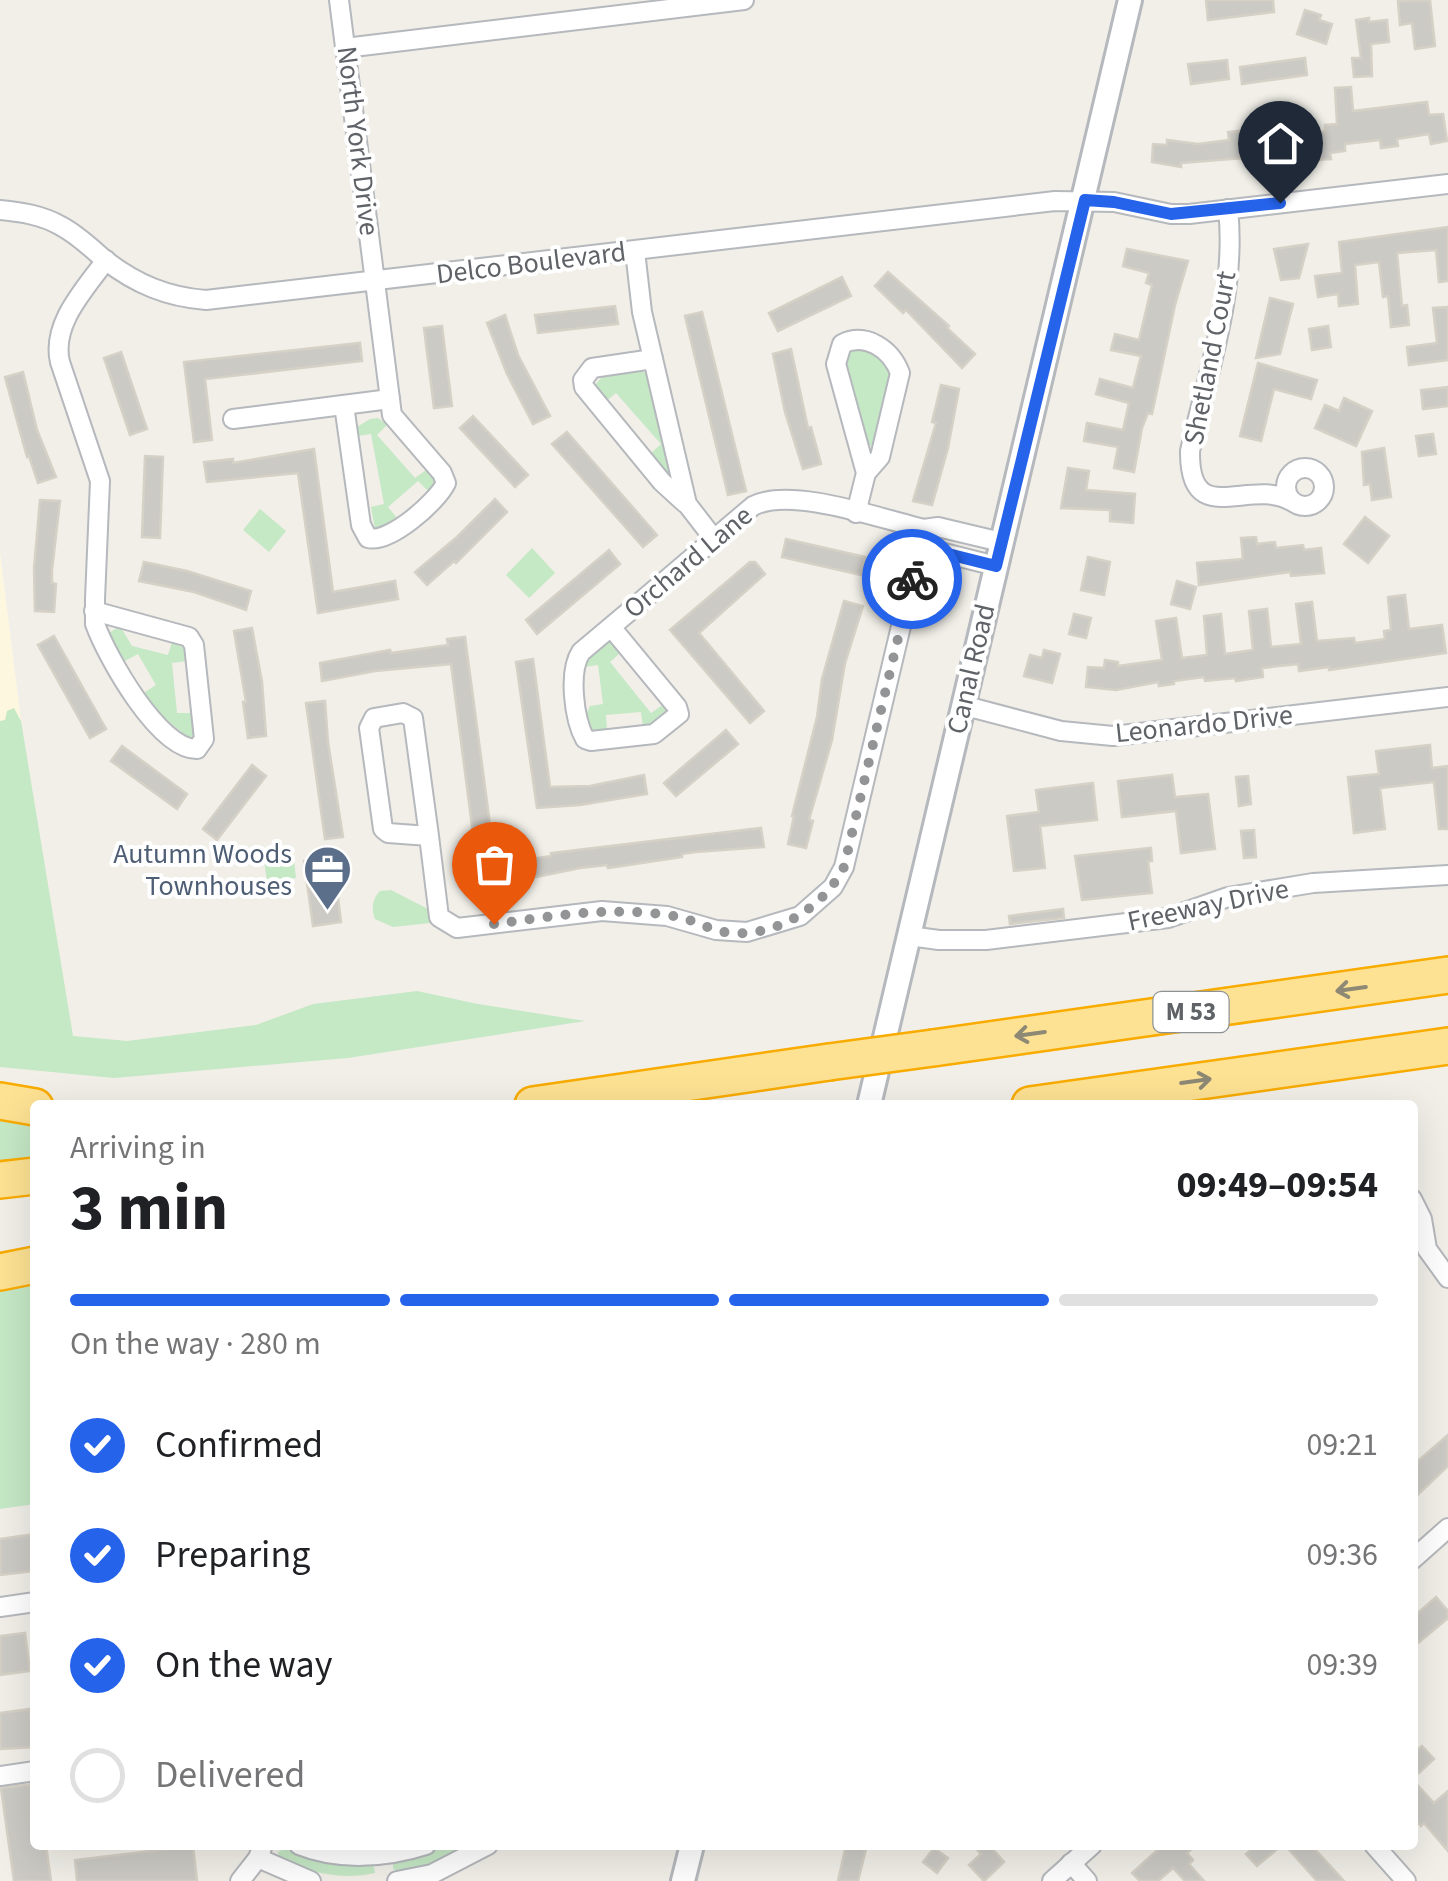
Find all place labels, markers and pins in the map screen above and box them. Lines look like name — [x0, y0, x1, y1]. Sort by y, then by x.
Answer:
pin — [1238, 101, 1323, 204]
pin — [452, 822, 537, 925]
place label: Autumn Woods Townhouses — [113, 834, 292, 906]
office icon: Autumn Woods Townhouses — [301, 844, 353, 912]

